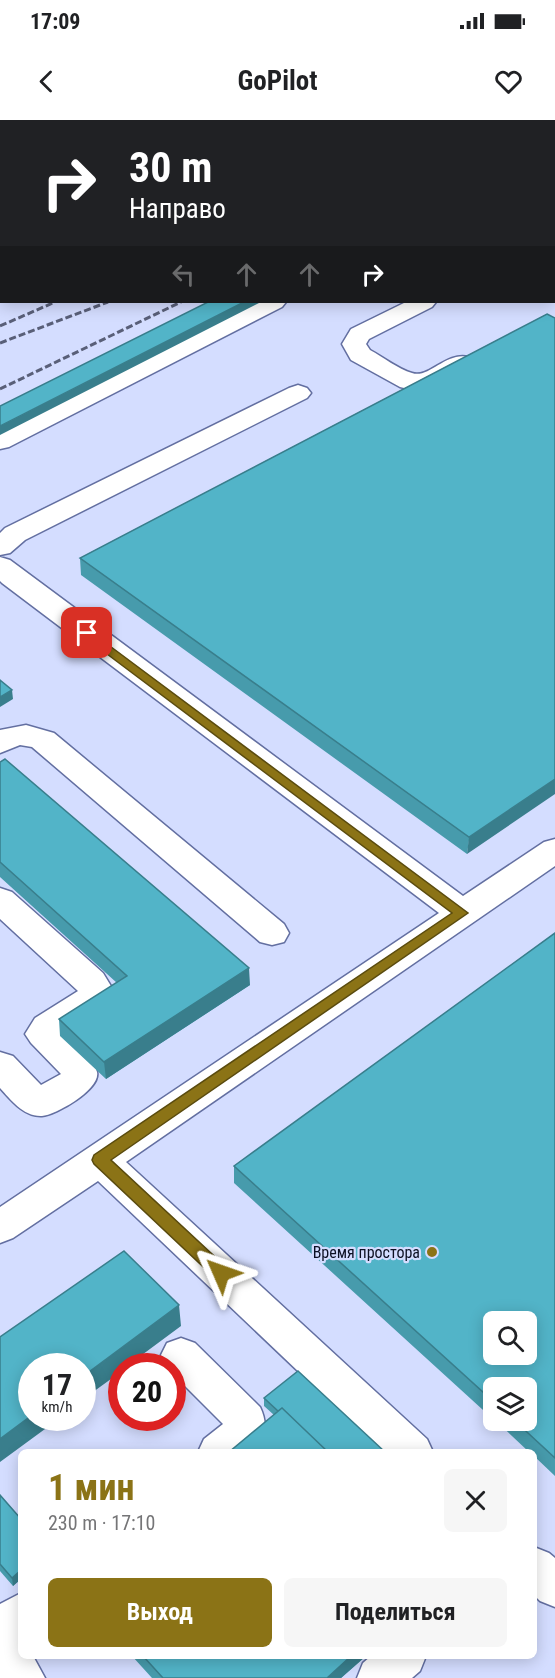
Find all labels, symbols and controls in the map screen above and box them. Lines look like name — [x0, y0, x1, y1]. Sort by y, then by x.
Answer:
text: 17:09 — [30, 9, 81, 34]
icon: back — [30, 65, 63, 98]
text: GoPilot — [238, 65, 317, 97]
icon: heart — [492, 65, 525, 98]
text: 30 m — [129, 143, 212, 192]
icon: right — [30, 144, 108, 222]
text: Направо — [129, 193, 226, 225]
icon: left — [167, 258, 200, 291]
icon: ahead — [230, 258, 263, 291]
icon: ahead — [293, 258, 326, 291]
icon: right — [356, 258, 389, 291]
pin — [61, 607, 112, 658]
icon: arrive — [70, 616, 103, 649]
position arrow — [189, 1241, 253, 1305]
place label: Время простора — [313, 1243, 420, 1262]
marker: Время простора — [425, 1245, 439, 1259]
map controls — [483, 1311, 537, 1431]
button: search — [483, 1311, 537, 1365]
speed limit sign: 20 — [108, 1353, 186, 1431]
text: 17 — [42, 1367, 72, 1402]
button: layers — [483, 1377, 537, 1431]
text: km/h — [42, 1398, 72, 1416]
text: 1 мин — [48, 1467, 134, 1509]
button: close — [444, 1469, 507, 1532]
text: 230 m · 17:10 — [48, 1511, 155, 1535]
button: Выход — [48, 1578, 272, 1647]
button: Поделиться — [284, 1578, 507, 1647]

